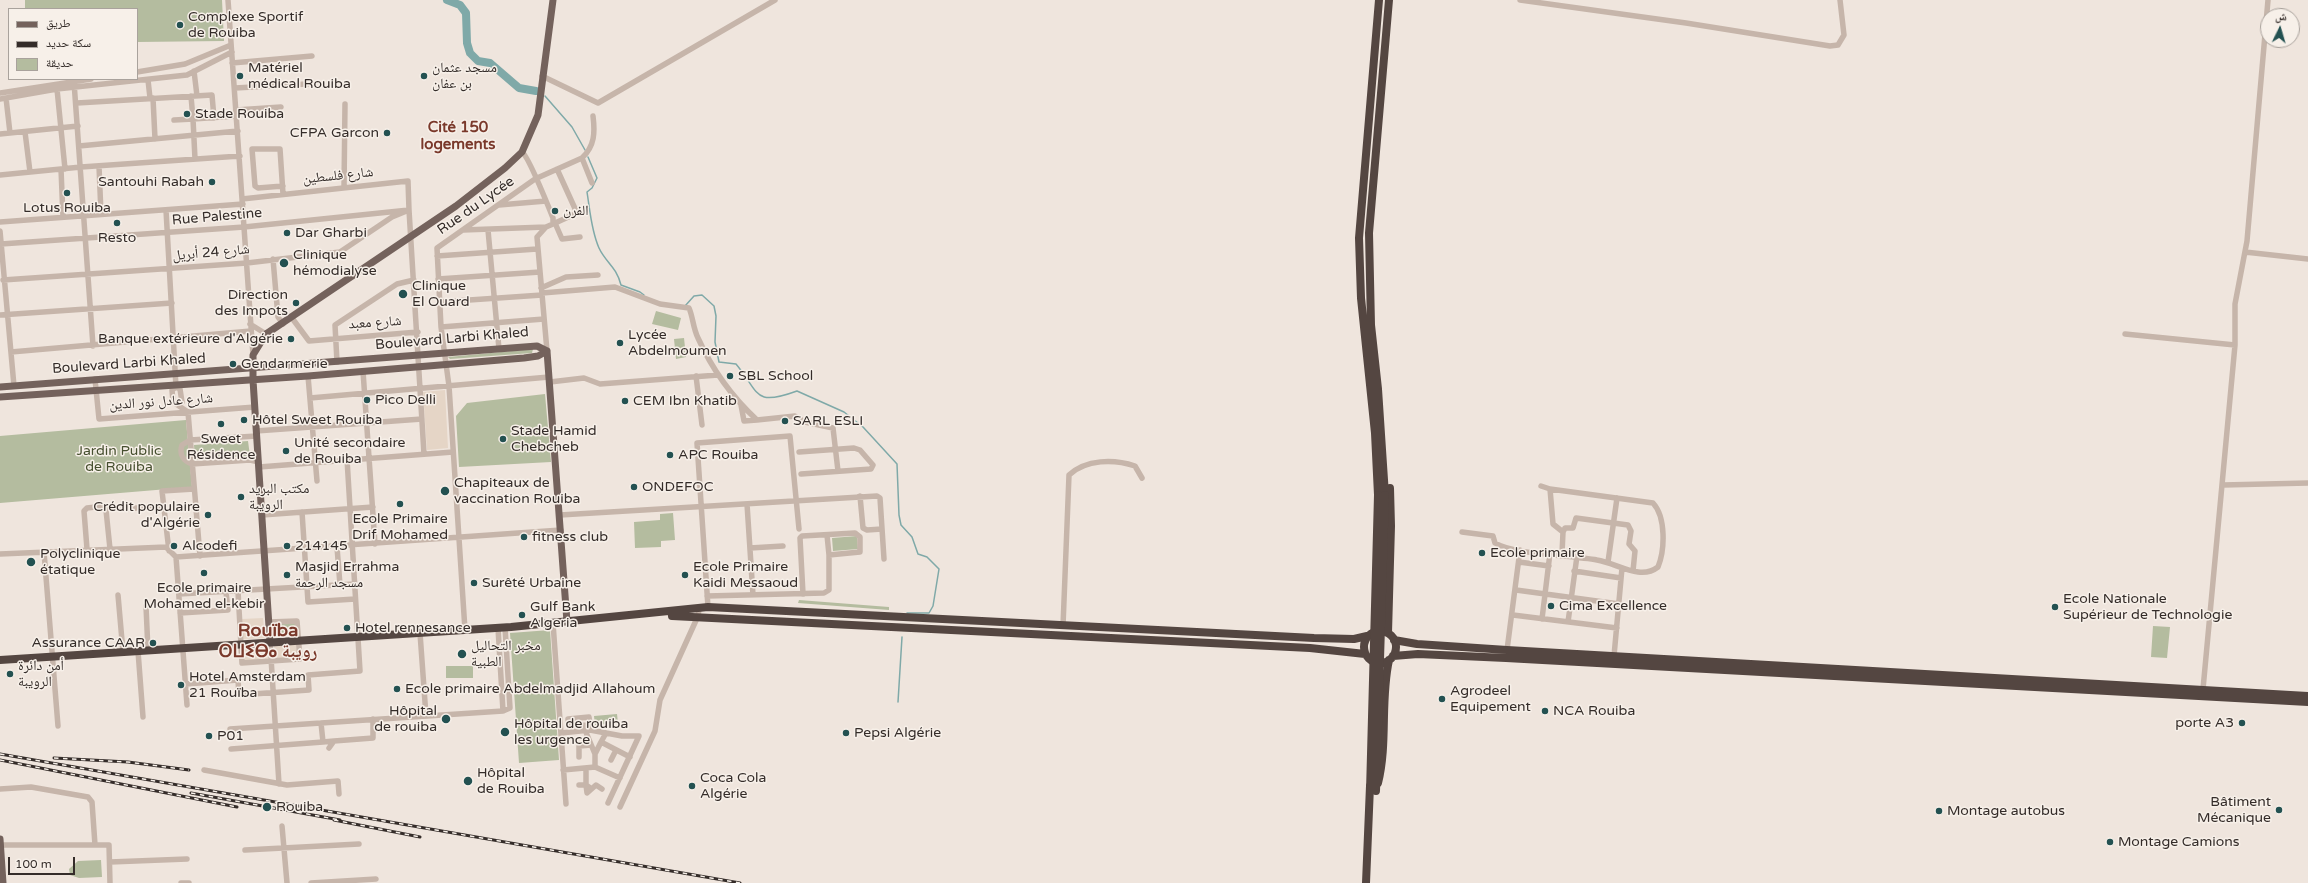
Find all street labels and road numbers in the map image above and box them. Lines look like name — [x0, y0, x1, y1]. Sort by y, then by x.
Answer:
street label: شارع فلسطين — [302, 164, 374, 188]
street label: Rue du Lycée — [434, 173, 518, 239]
street label: Rue Palestine — [171, 205, 263, 229]
street label: شارع 24 أبريل — [172, 241, 250, 265]
street label: شارع معبد — [348, 313, 402, 333]
street label: Boulevard Larbi Khaled — [375, 324, 529, 354]
street label: Boulevard Larbi Khaled — [52, 350, 206, 378]
street label: شارع عادل نور الدين — [109, 390, 213, 414]

